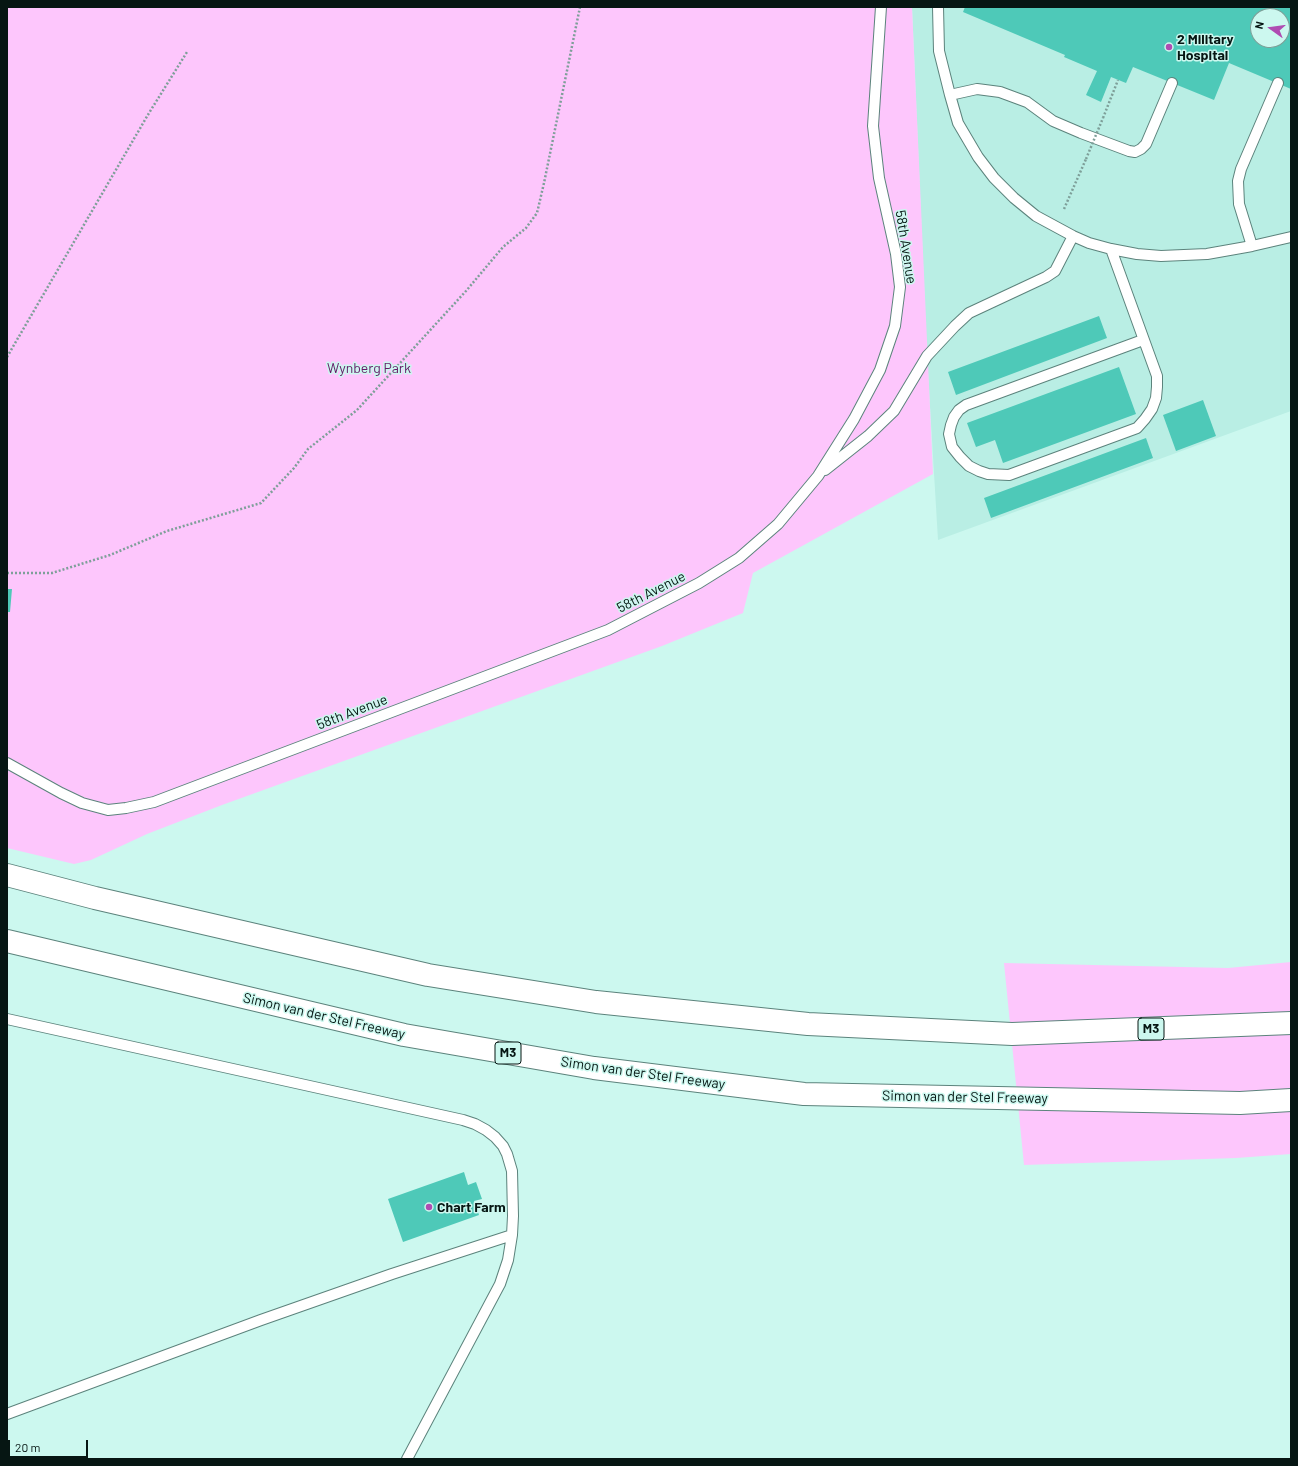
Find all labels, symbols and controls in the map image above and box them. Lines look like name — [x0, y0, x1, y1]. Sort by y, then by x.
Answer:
north arrow — [1250, 8, 1290, 48]
text: N — [1252, 20, 1266, 30]
place label: 2 Military Hospital — [1177, 31, 1233, 64]
marker: 2 Military Hospital — [1164, 42, 1174, 52]
street label: 58th Avenue — [892, 209, 920, 285]
park label: Wynberg Park — [327, 360, 411, 376]
street label: 58th Avenue — [614, 568, 688, 616]
street label: 58th Avenue — [314, 691, 390, 733]
street label: Simon van der Stel Freeway — [241, 989, 407, 1043]
road number: M3 — [1138, 1018, 1164, 1040]
road number: M3 — [495, 1042, 521, 1064]
street label: Simon van der Stel Freeway — [560, 1053, 726, 1093]
street label: Simon van der Stel Freeway — [882, 1087, 1048, 1107]
place label: Chart Farm — [437, 1199, 506, 1215]
marker: Chart Farm — [424, 1202, 434, 1212]
scale bar — [10, 1432, 90, 1458]
text: 20 m — [15, 1440, 41, 1454]

